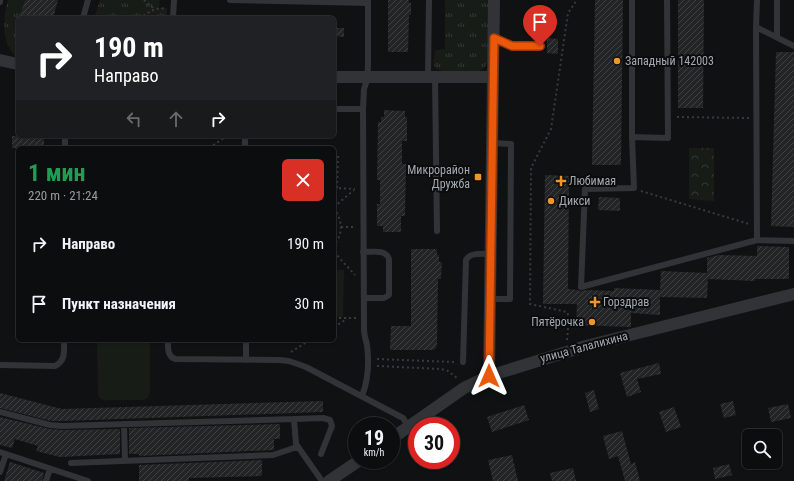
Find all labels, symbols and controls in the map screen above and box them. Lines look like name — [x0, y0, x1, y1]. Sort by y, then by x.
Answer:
pin — [523, 5, 557, 46]
icon: arrive — [529, 11, 551, 33]
text: 190 m — [94, 31, 164, 64]
icon: right — [28, 32, 80, 84]
place label: Западный 142003 — [625, 54, 714, 68]
marker: Западный 142003 — [612, 56, 622, 66]
text: Направо — [94, 65, 159, 86]
icon: left — [123, 108, 145, 130]
icon: ahead — [165, 108, 187, 130]
icon: right — [207, 108, 229, 130]
text: 1 мин — [28, 159, 86, 187]
button: close — [282, 159, 324, 201]
place label: Микрорайон Дружба — [407, 163, 470, 191]
marker: Микрорайон Дружба — [473, 172, 483, 182]
place label: Любимая — [569, 174, 616, 188]
marker: Любимая — [556, 176, 566, 186]
text: 220 m · 21:24 — [28, 188, 98, 203]
place label: Дикси — [559, 194, 590, 208]
marker: Дикси — [546, 196, 556, 206]
icon: right — [28, 233, 50, 255]
text: Направо — [62, 235, 115, 253]
text: 190 m — [287, 235, 324, 253]
icon: arrive — [28, 293, 50, 315]
text: Пункт назначения — [62, 295, 176, 313]
text: 30 m — [294, 295, 324, 313]
place label: Горздрав — [603, 295, 649, 309]
marker: Горздрав — [590, 297, 600, 307]
place label: Пятёрочка — [531, 315, 584, 329]
marker: Пятёрочка — [587, 317, 597, 327]
street label: улица Талалихина — [539, 328, 630, 365]
position arrow — [468, 355, 510, 397]
speed limit sign: 30 — [408, 417, 460, 469]
text: 19 — [364, 426, 384, 450]
map controls — [742, 429, 782, 469]
button: search — [742, 429, 782, 469]
text: km/h — [364, 447, 384, 458]

